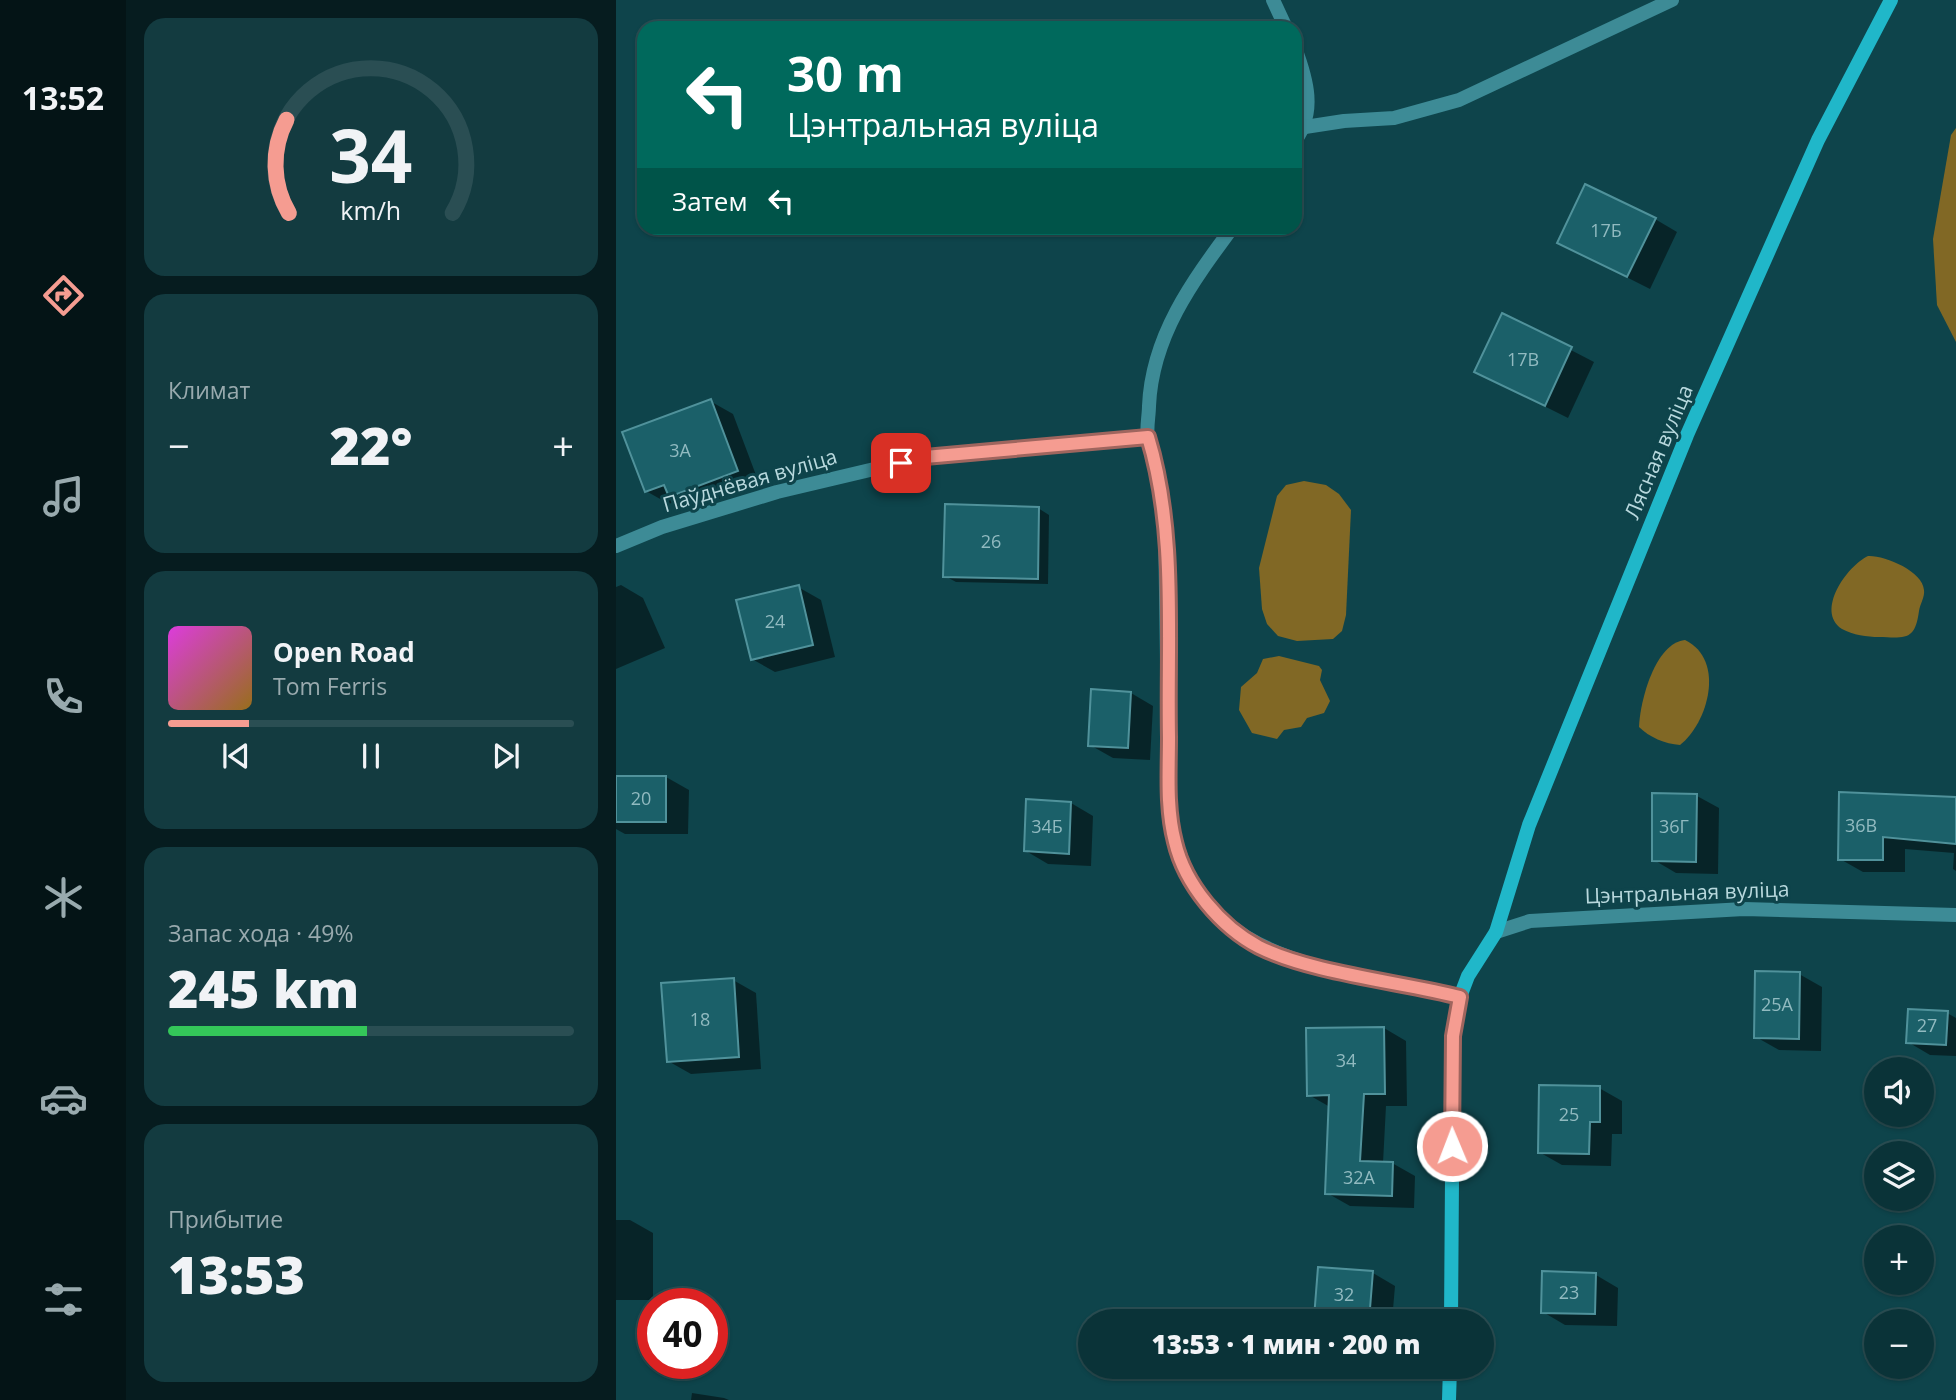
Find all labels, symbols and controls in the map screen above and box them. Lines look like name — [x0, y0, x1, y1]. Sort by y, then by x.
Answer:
text: 30 m — [787, 40, 904, 106]
icon: left — [672, 49, 763, 140]
text: 13:52 — [22, 76, 104, 119]
text: Цэнтральная вуліца — [787, 103, 1099, 146]
text: 34 — [329, 106, 413, 205]
icon: left — [762, 182, 800, 220]
text: Затем — [672, 183, 748, 219]
text: km/h — [341, 193, 401, 227]
house number: 17Б — [1590, 218, 1622, 242]
icon: directions — [39, 271, 88, 320]
house number: 17В — [1507, 347, 1539, 371]
text: Климат — [168, 374, 250, 406]
street label: Лясная вуліца — [1617, 380, 1699, 523]
text: 22° — [330, 409, 412, 480]
text: − — [168, 419, 190, 471]
text: + — [552, 419, 574, 471]
pin — [871, 433, 931, 493]
house number: 3А — [669, 438, 691, 462]
street label: Паўднёвая вуліца — [659, 442, 840, 518]
icon: arrive — [882, 444, 920, 482]
icon: music — [39, 472, 88, 521]
house number: 26 — [981, 529, 1001, 553]
house number: 24 — [765, 609, 785, 633]
text: Open Road — [273, 634, 415, 670]
text: Tom Ferris — [273, 670, 387, 702]
icon: phone — [39, 672, 88, 721]
icon: previous — [217, 737, 255, 775]
icon: pause — [352, 737, 390, 775]
icon: next — [487, 737, 525, 775]
house number: 20 — [631, 786, 651, 810]
house number: 36В — [1845, 813, 1877, 837]
house number: 34Б — [1031, 814, 1063, 838]
house number: 36Г — [1659, 814, 1689, 838]
icon: climate — [39, 873, 88, 922]
street label: Цэнтральная вуліца — [1584, 874, 1790, 910]
text: Запас хода · 49% — [168, 917, 353, 949]
text: 245 km — [168, 952, 359, 1023]
house number: 25А — [1761, 992, 1794, 1016]
house number: 18 — [690, 1007, 710, 1031]
house number: 27 — [1917, 1013, 1937, 1037]
house number: 34 — [1336, 1048, 1356, 1072]
map controls — [1864, 1057, 1934, 1379]
button: sound — [1864, 1057, 1934, 1127]
icon: car — [39, 1074, 88, 1123]
house number: 25 — [1559, 1102, 1579, 1126]
position arrow — [1415, 1109, 1489, 1183]
button: layers — [1864, 1141, 1934, 1211]
house number: 32А — [1343, 1165, 1376, 1189]
text: Прибытие — [168, 1203, 283, 1235]
button: + — [1864, 1225, 1934, 1295]
text: 13:53 — [168, 1238, 305, 1309]
icon: filters — [39, 1275, 88, 1324]
house number: 23 — [1559, 1280, 1579, 1304]
house number: 32 — [1334, 1282, 1354, 1306]
speed limit sign: 40 — [637, 1288, 728, 1379]
button: − — [1864, 1309, 1934, 1379]
text: 13:53 · 1 мин · 200 m — [1151, 1326, 1421, 1362]

